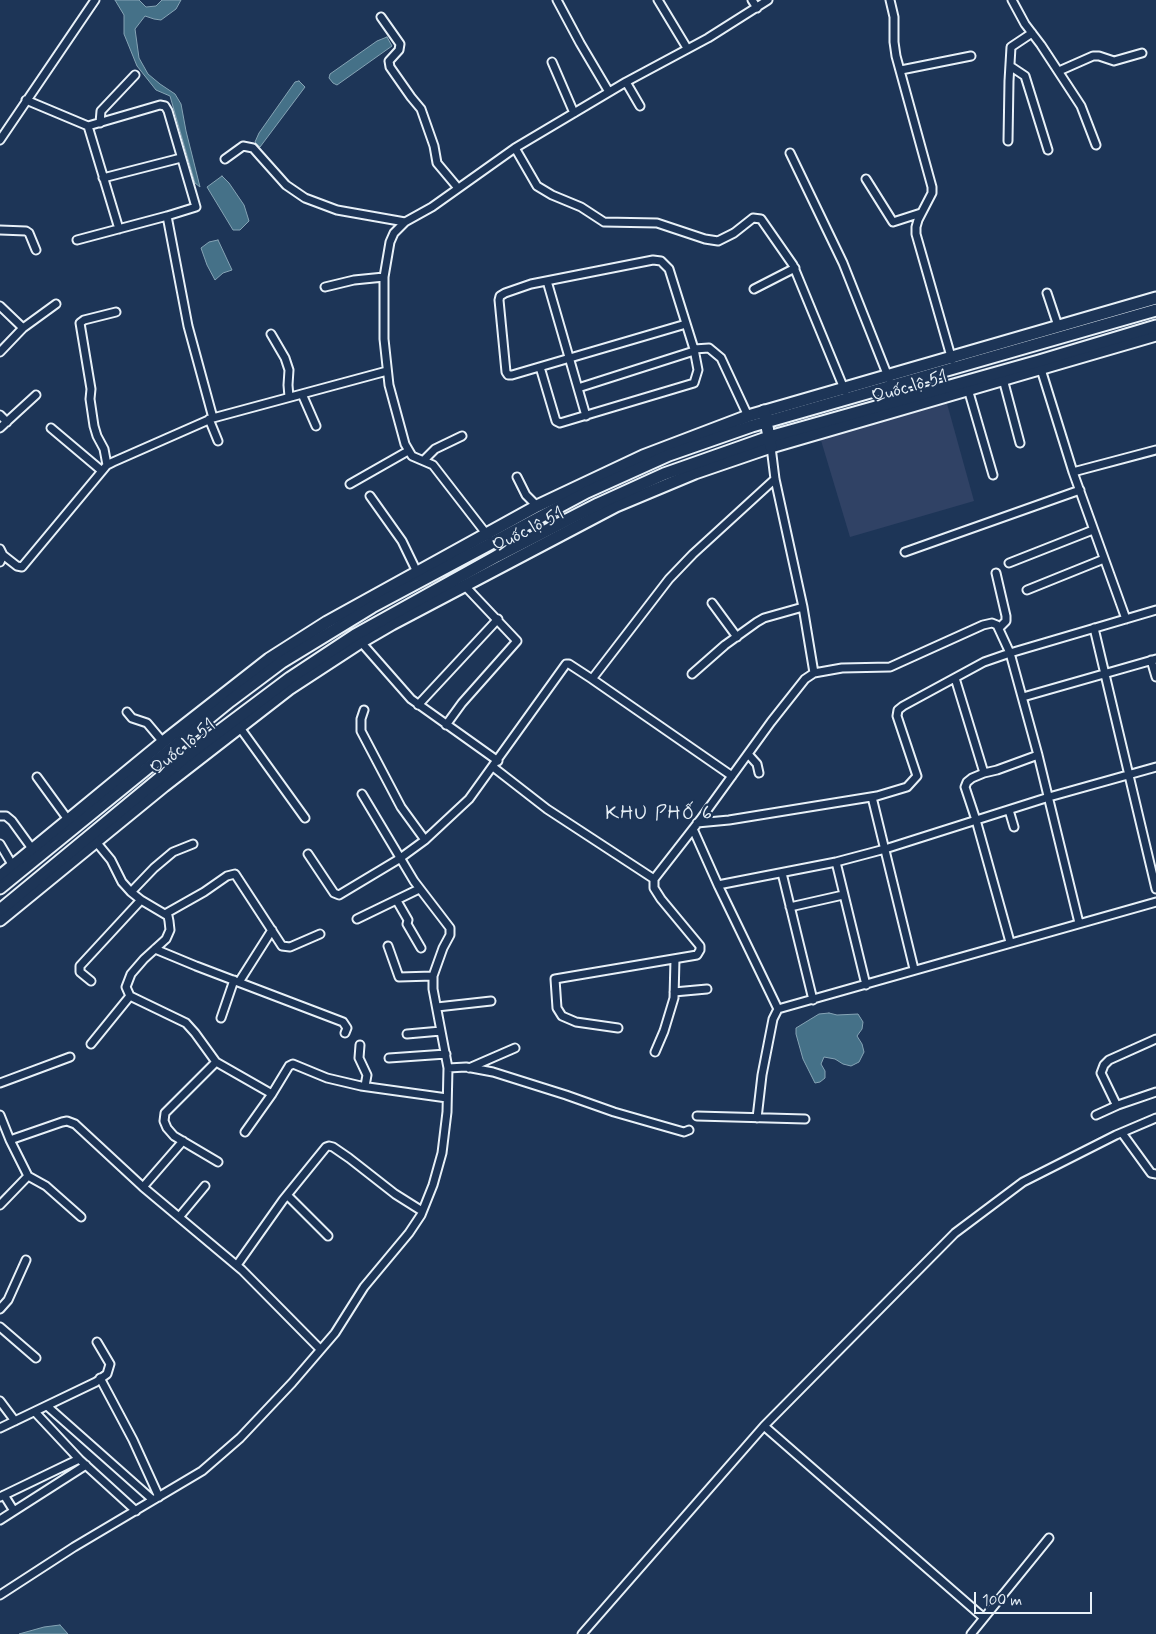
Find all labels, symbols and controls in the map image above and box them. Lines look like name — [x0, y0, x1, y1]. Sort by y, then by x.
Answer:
street label: Quốc lộ 51 — [870, 367, 950, 409]
street label: Quốc lộ 51 — [490, 504, 568, 558]
street label: Quốc lộ 51 — [147, 715, 221, 781]
district label: KHU PHỐ 6 — [606, 803, 712, 827]
scale bar — [976, 1582, 1094, 1614]
text: 100 m — [982, 1591, 1022, 1611]

